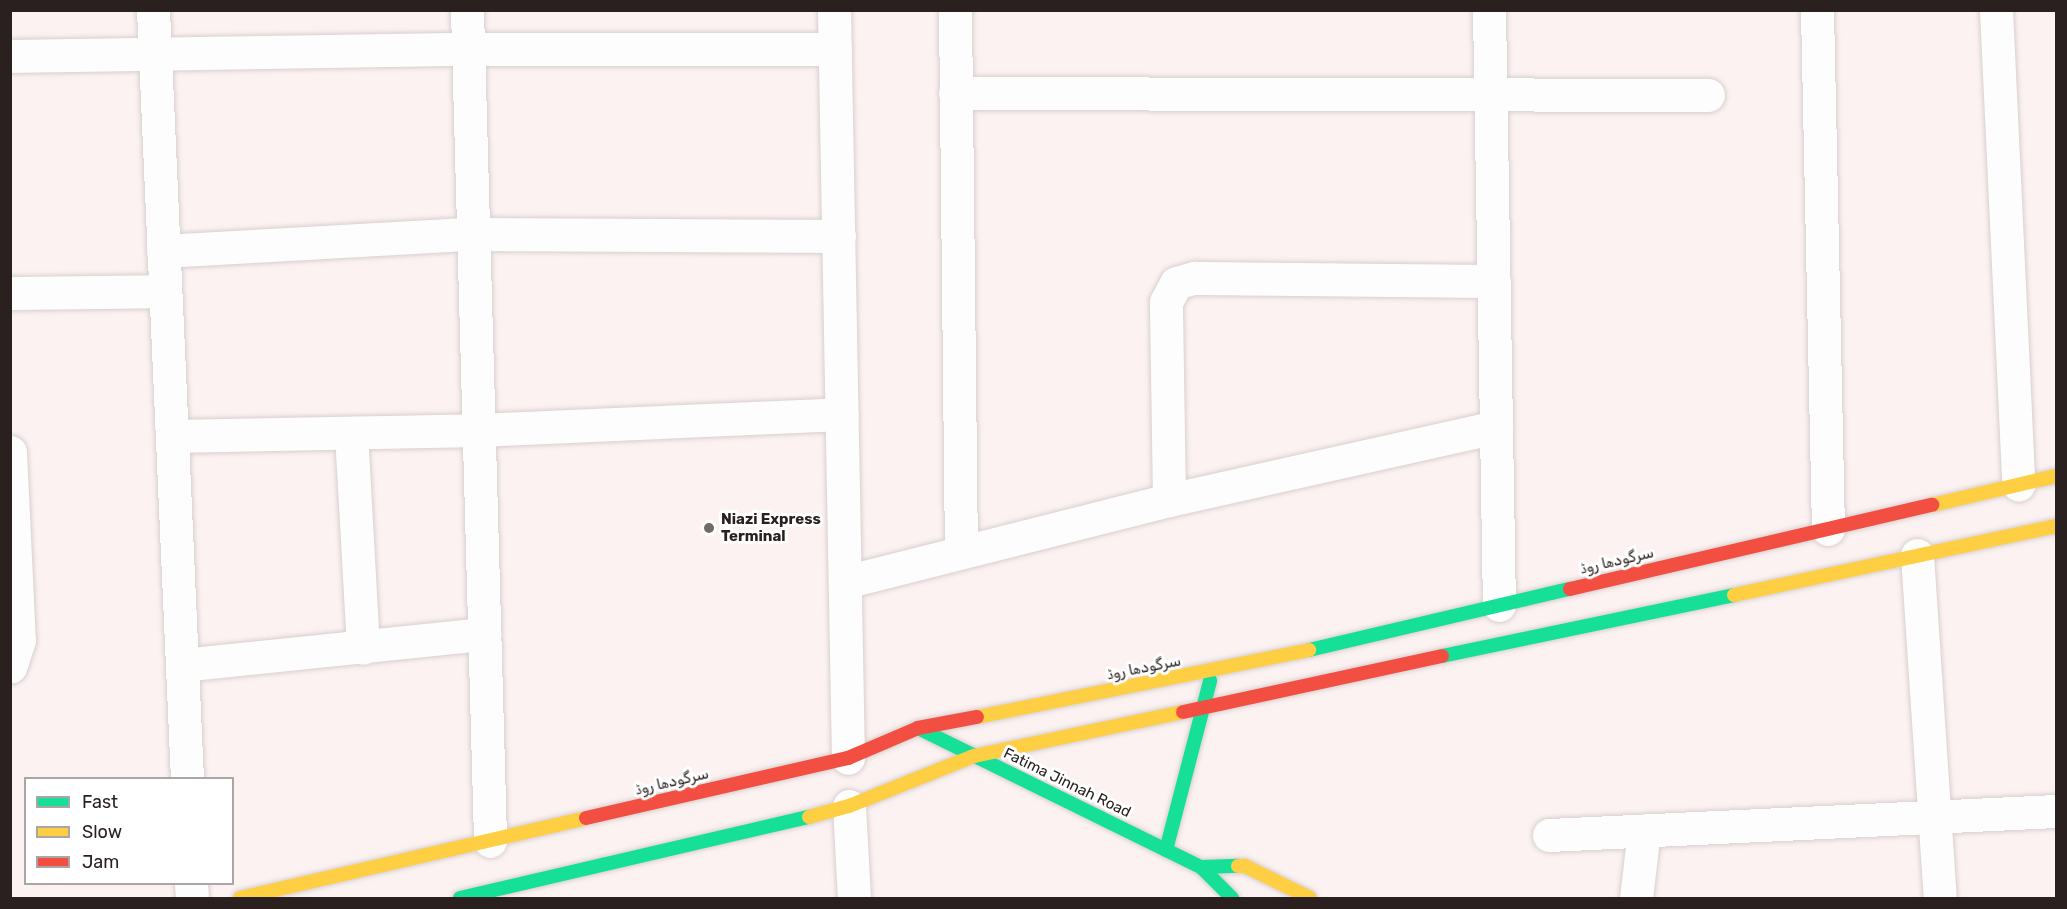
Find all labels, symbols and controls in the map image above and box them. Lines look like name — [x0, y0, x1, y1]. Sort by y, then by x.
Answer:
place label: Niazi Express Terminal — [721, 510, 821, 545]
marker: Niazi Express Terminal — [702, 521, 716, 535]
street label: سرگودھا روڈ — [1578, 544, 1656, 578]
street label: سرگودھا روڈ — [1105, 652, 1183, 684]
street label: Fatima Jinnah Road — [1000, 744, 1134, 822]
street label: سرگودھا روڈ — [633, 765, 711, 799]
legend — [24, 777, 234, 885]
text: Fast — [82, 791, 118, 813]
text: Slow — [82, 821, 122, 843]
text: Jam — [82, 851, 119, 873]

